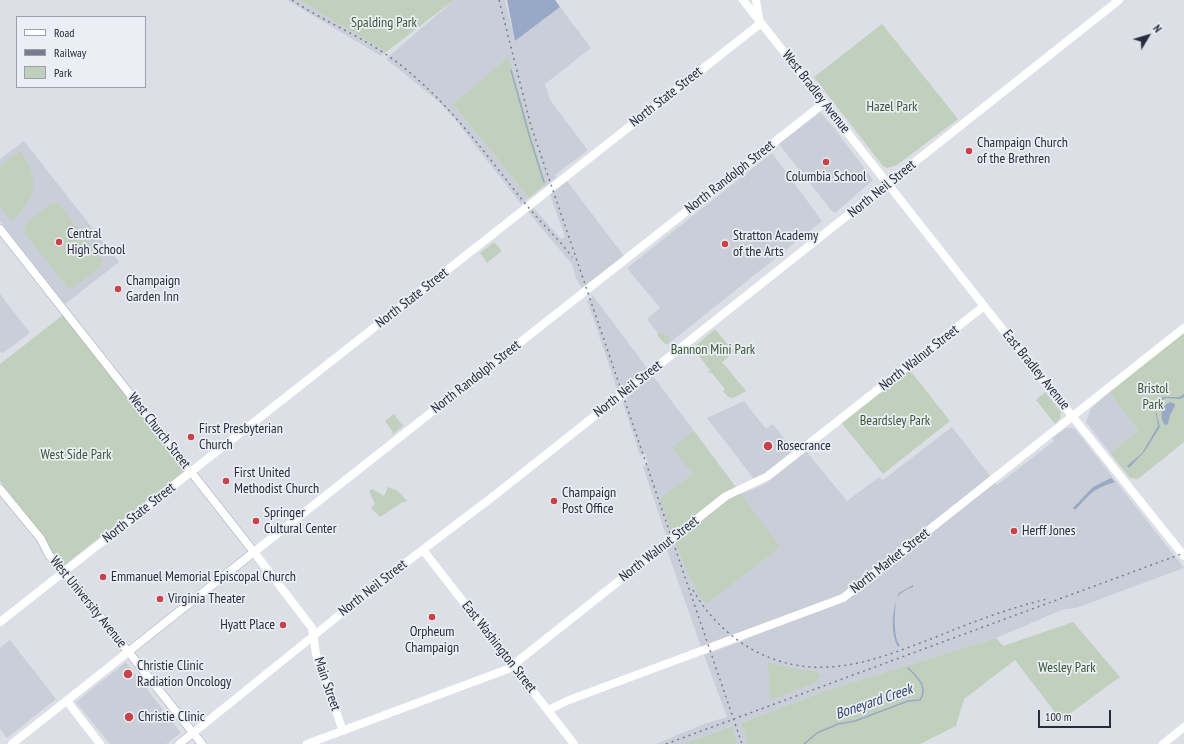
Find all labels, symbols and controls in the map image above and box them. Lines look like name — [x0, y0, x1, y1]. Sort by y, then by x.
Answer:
park label: Spalding Park — [351, 15, 417, 31]
legend — [16, 16, 146, 88]
north arrow — [1128, 16, 1168, 56]
text: N — [1150, 22, 1165, 35]
text: Road — [54, 25, 74, 40]
text: Railway — [54, 45, 86, 60]
street label: West Bradley Avenue — [778, 47, 854, 137]
street label: North State Street — [626, 63, 706, 131]
text: Park — [54, 65, 72, 80]
park label: Hazel Park — [867, 99, 917, 115]
place label: Champaign Church of the Brethren — [977, 135, 1068, 168]
street label: North Randolph Street — [682, 137, 778, 217]
marker: Champaign Church of the Brethren — [964, 146, 974, 156]
marker: Columbia School — [821, 157, 831, 167]
street label: North Neil Street — [845, 157, 919, 221]
place label: Columbia School — [786, 169, 866, 185]
place label: Central High School — [67, 226, 125, 258]
place label: Stratton Academy of the Arts — [733, 228, 818, 260]
marker: Central High School — [54, 237, 64, 247]
marker: Stratton Academy of the Arts — [720, 239, 730, 249]
street label: North State Street — [372, 264, 452, 332]
place label: Champaign Garden Inn — [126, 273, 180, 306]
marker: Champaign Garden Inn — [113, 284, 123, 294]
street label: North Walnut Street — [876, 322, 962, 394]
street label: East Bradley Avenue — [999, 327, 1073, 413]
street label: North Randolph Street — [428, 337, 524, 417]
park label: Bannon Mini Park — [671, 342, 755, 358]
street label: North Neil Street — [590, 357, 666, 421]
park label: Bristol Park — [1137, 381, 1169, 414]
street label: West Church Street — [124, 390, 194, 472]
park label: Beardsley Park — [860, 413, 930, 429]
place label: First Presbyterian Church — [199, 421, 283, 454]
marker: First Presbyterian Church — [186, 432, 196, 442]
place label: Rosecrance — [777, 438, 831, 454]
marker: Rosecrance — [762, 440, 774, 452]
park label: West Side Park — [41, 447, 111, 463]
place label: First United Methodist Church — [234, 465, 319, 498]
marker: First United Methodist Church — [221, 476, 231, 486]
street label: North State Street — [99, 479, 179, 547]
place label: Champaign Post Office — [562, 485, 616, 518]
marker: Champaign Post Office — [549, 496, 559, 506]
place label: Springer Cultural Center — [264, 505, 336, 538]
street label: North Walnut Street — [616, 513, 702, 585]
marker: Springer Cultural Center — [251, 516, 261, 526]
place label: Herff Jones — [1022, 523, 1075, 539]
street label: North Market Street — [847, 525, 933, 597]
marker: Herff Jones — [1009, 526, 1019, 536]
street label: West University Avenue — [46, 553, 130, 651]
street label: North Neil Street — [335, 556, 411, 620]
place label: Emmanuel Memorial Episcopal Church — [111, 569, 296, 585]
marker: Emmanuel Memorial Episcopal Church — [98, 572, 108, 582]
place label: Virginia Theater — [168, 591, 245, 607]
marker: Virginia Theater — [155, 594, 165, 604]
street label: East Washington Street — [458, 598, 540, 696]
marker: Orpheum Champaign — [427, 612, 437, 622]
place label: Hyatt Place — [220, 617, 275, 633]
marker: Hyatt Place — [278, 620, 288, 630]
place label: Orpheum Champaign — [405, 624, 459, 656]
street label: Main Street — [310, 655, 344, 713]
place label: Christie Clinic Radiation Oncology — [137, 658, 231, 690]
park label: Wesley Park — [1038, 660, 1096, 676]
marker: Christie Clinic Radiation Oncology — [122, 668, 134, 680]
water label: Boneyard Creek — [833, 680, 915, 724]
scale bar — [1040, 702, 1113, 728]
place label: Christie Clinic — [138, 709, 205, 725]
text: 100 m — [1045, 709, 1072, 724]
marker: Christie Clinic — [123, 711, 135, 723]

